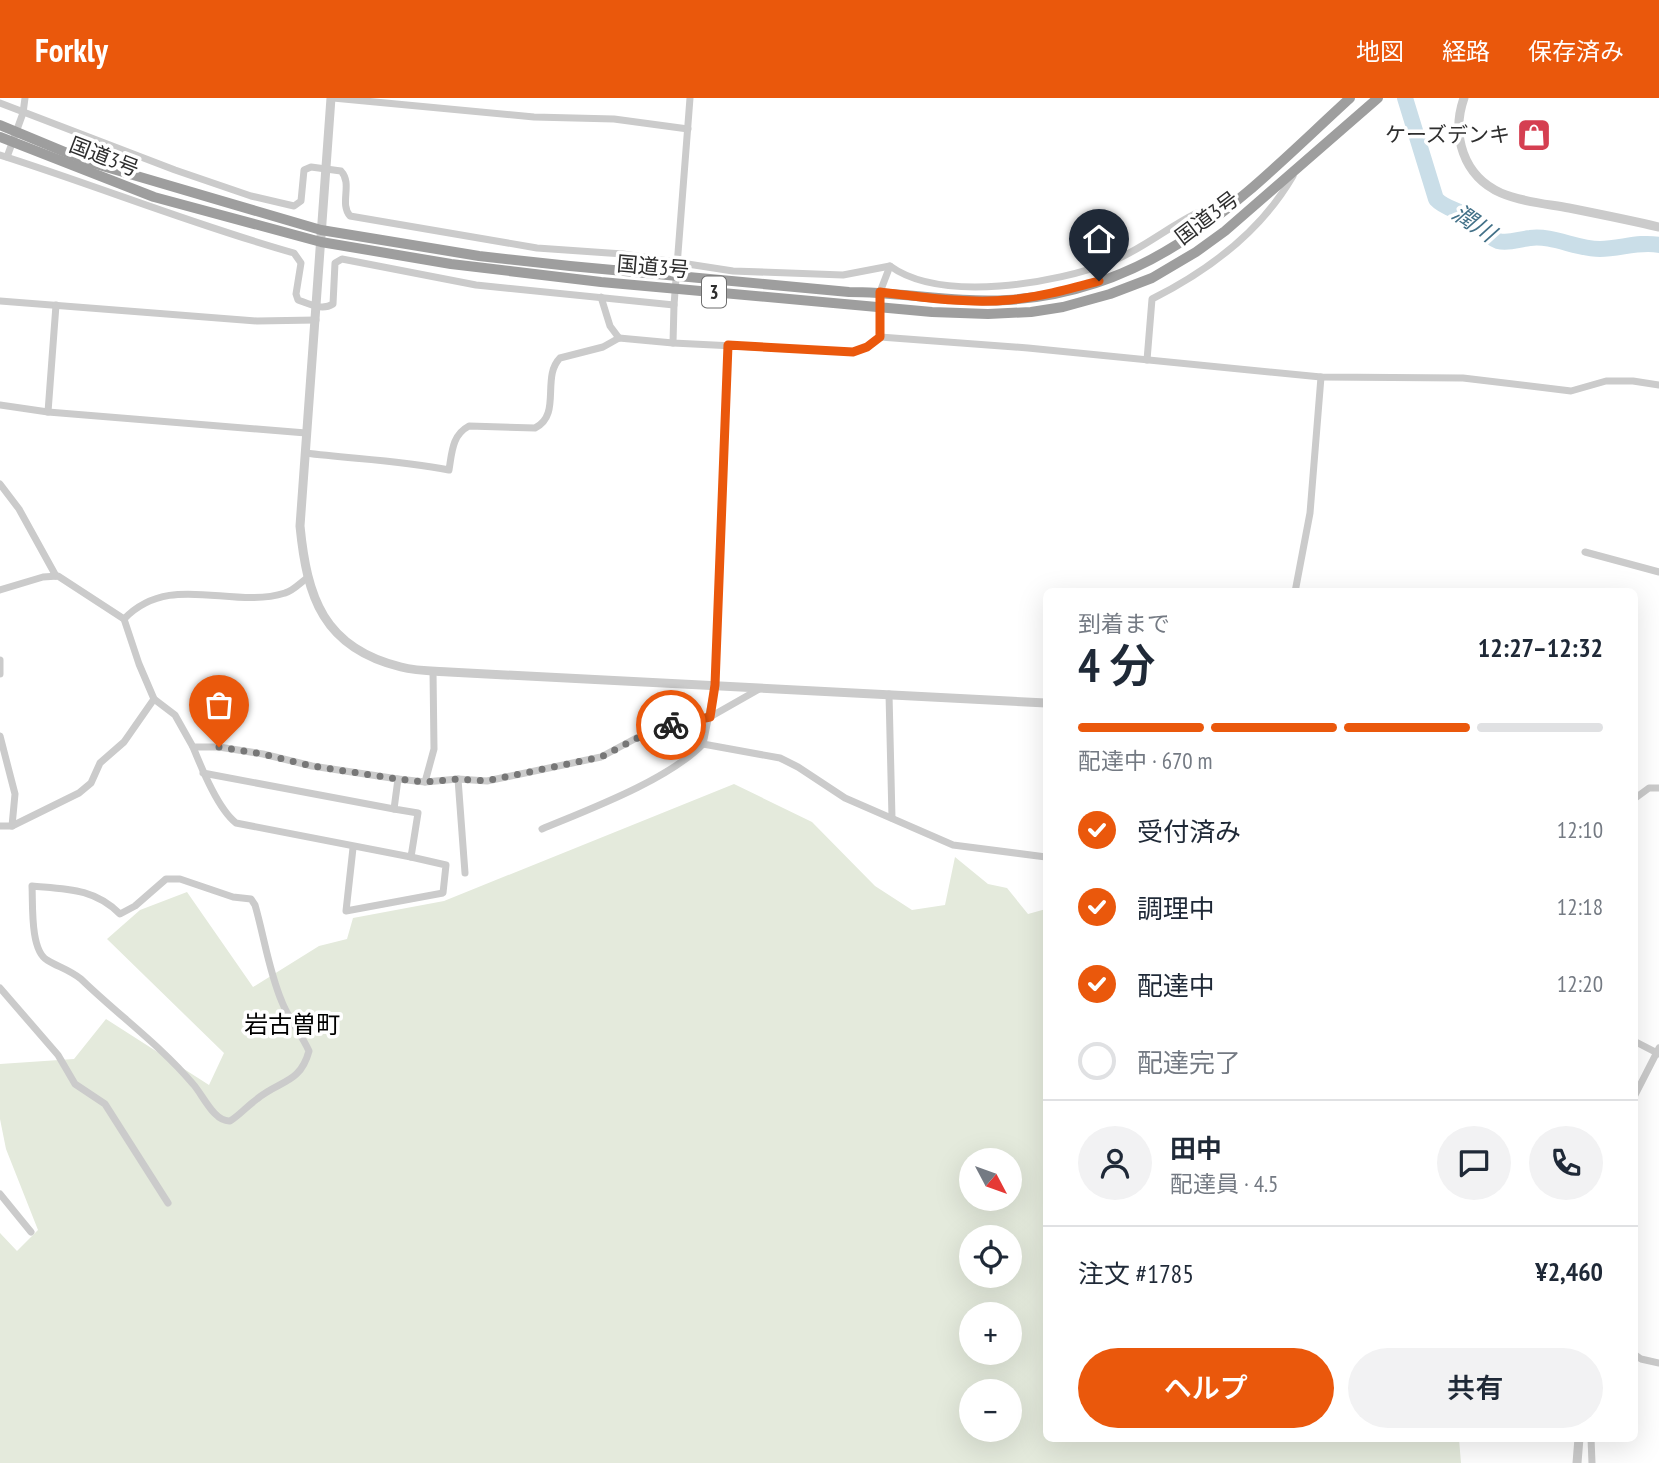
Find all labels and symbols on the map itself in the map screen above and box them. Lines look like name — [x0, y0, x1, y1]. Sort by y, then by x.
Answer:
shop icon: ケーズデンキ — [1515, 116, 1553, 154]
place label: ケーズデンキ — [1385, 121, 1510, 148]
street label: 国道3号 — [66, 131, 143, 182]
street label: 国道3号 — [1170, 185, 1244, 250]
water label: 潤川 — [1447, 198, 1504, 249]
pin — [1069, 209, 1129, 281]
street label: 国道3号 — [616, 250, 690, 283]
road number: 3 — [702, 276, 726, 308]
pin — [189, 675, 249, 747]
courier — [636, 690, 706, 760]
district label: 岩古曽町 — [244, 1009, 340, 1040]
north arrow — [959, 1148, 1022, 1211]

